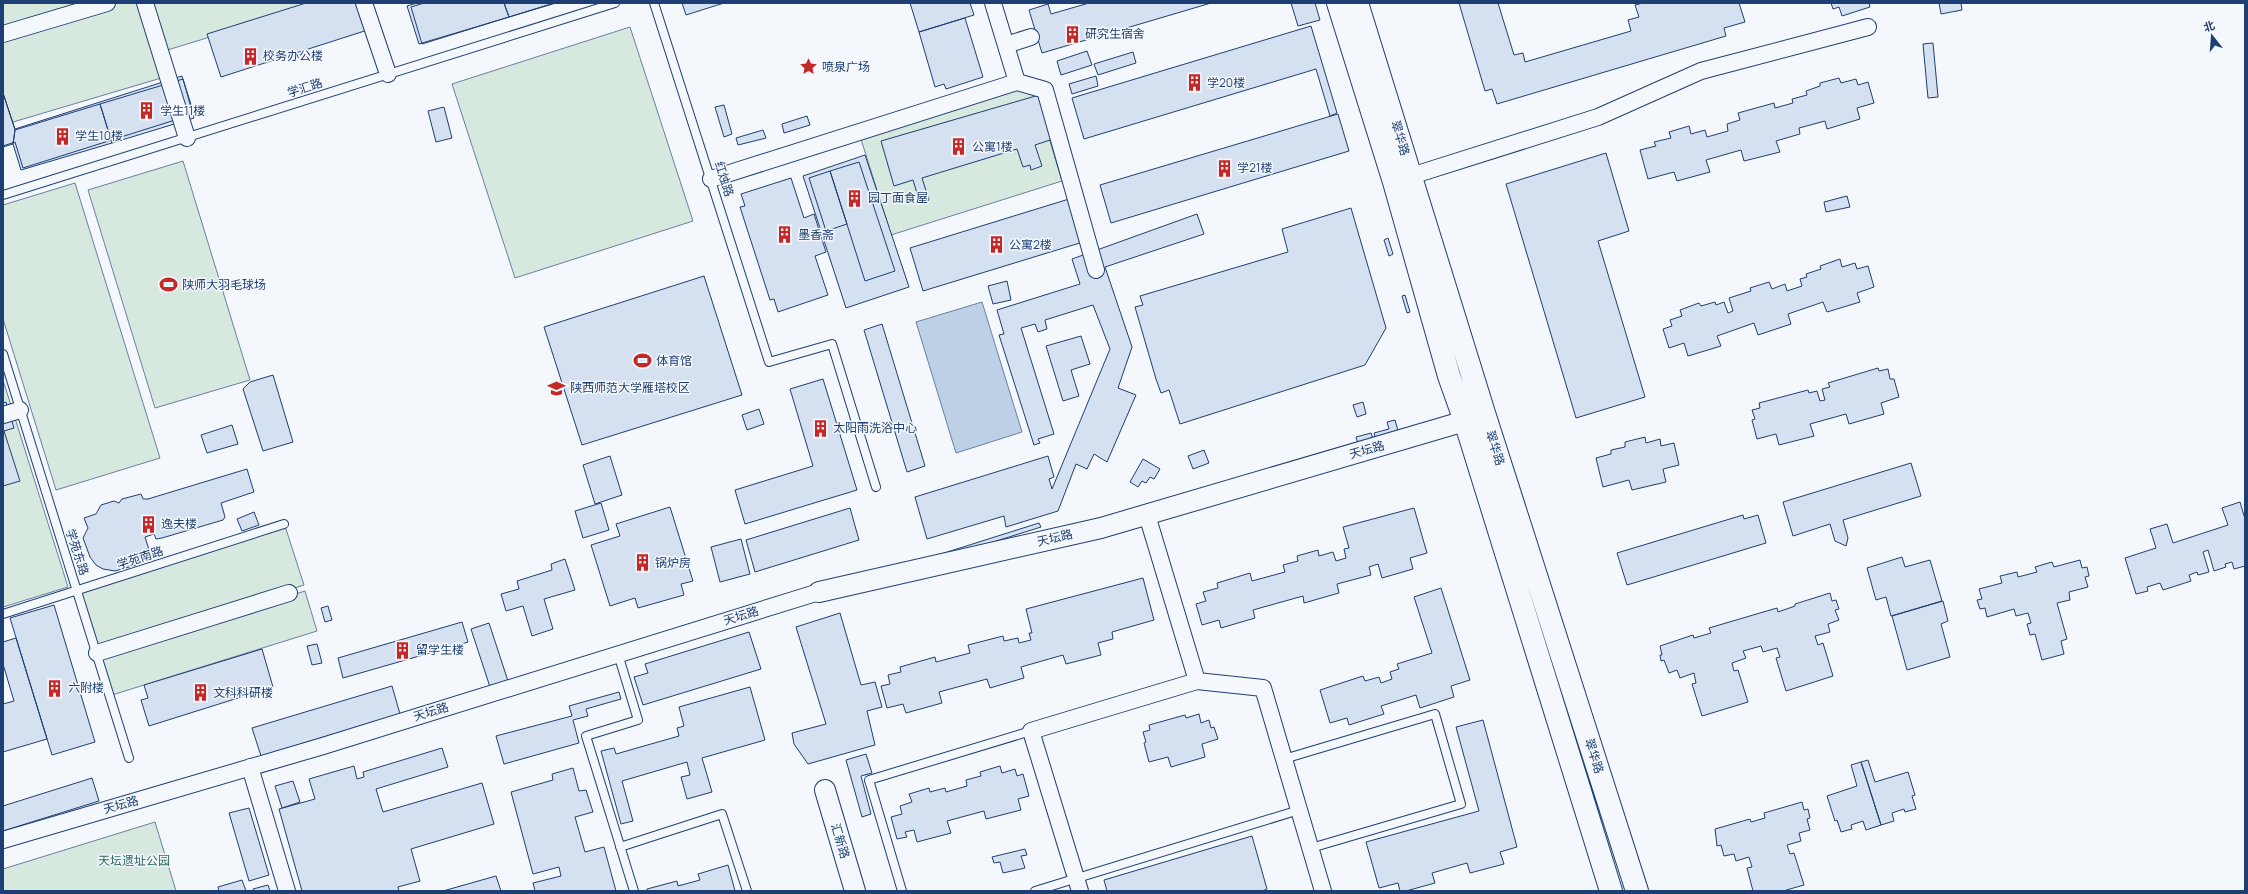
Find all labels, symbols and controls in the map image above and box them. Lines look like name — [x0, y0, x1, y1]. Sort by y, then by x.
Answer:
north arrow — [2192, 16, 2232, 56]
text: 北 — [2201, 17, 2216, 35]
building icon: 研究生宿舍 — [1062, 24, 1082, 44]
place label: 研究生宿舍 — [1085, 25, 1145, 42]
building icon: 校务办公楼 — [240, 46, 260, 66]
place label: 校务办公楼 — [263, 47, 323, 64]
place icon: 喷泉广场 — [799, 57, 819, 77]
place label: 喷泉广场 — [822, 58, 870, 75]
building icon: 学20楼 — [1184, 73, 1204, 93]
street label: 学汇路 — [285, 74, 325, 101]
place label: 学20楼 — [1207, 74, 1245, 91]
building icon: 学生11楼 — [137, 101, 157, 121]
place label: 学生11楼 — [160, 102, 205, 119]
street label: 翠华路 — [1387, 118, 1414, 158]
building icon: 学生10楼 — [52, 126, 72, 146]
place label: 学生10楼 — [75, 127, 123, 144]
building icon: 公寓1楼 — [949, 137, 969, 157]
place label: 公寓1楼 — [972, 138, 1013, 155]
building icon: 学21楼 — [1214, 158, 1234, 178]
street label: 红烛路 — [711, 159, 738, 199]
place label: 学21楼 — [1237, 159, 1273, 176]
building icon: 园丁面食屋 — [845, 188, 865, 208]
place label: 园丁面食屋 — [868, 189, 928, 206]
building icon: 墨香斋 — [775, 225, 795, 245]
place label: 墨香斋 — [798, 226, 834, 243]
building icon: 公寓2楼 — [986, 235, 1006, 255]
place label: 公寓2楼 — [1009, 236, 1052, 253]
sports icon: 陕师大羽毛球场 — [159, 275, 179, 295]
place label: 陕师大羽毛球场 — [182, 276, 266, 293]
sports icon: 体育馆 — [633, 351, 653, 371]
place label: 体育馆 — [656, 352, 692, 369]
school or university icon: 陕西师范大学雁塔校区 — [547, 378, 567, 398]
place label: 陕西师范大学雁塔校区 — [570, 379, 690, 396]
building icon: 太阳雨洗浴中心 — [810, 418, 830, 438]
place label: 太阳雨洗浴中心 — [833, 419, 917, 436]
street label: 翠华路 — [1482, 428, 1509, 468]
street label: 天坛路 — [1347, 436, 1387, 463]
building icon: 逸夫楼 — [138, 514, 158, 534]
place label: 逸夫楼 — [161, 515, 197, 532]
street label: 天坛路 — [1035, 525, 1074, 550]
street label: 学苑东路 — [62, 526, 93, 577]
street label: 学苑南路 — [114, 542, 165, 573]
building icon: 锅炉房 — [632, 553, 652, 573]
place label: 锅炉房 — [655, 554, 691, 571]
street label: 天坛路 — [721, 602, 761, 629]
building icon: 留学生楼 — [393, 640, 413, 660]
place label: 留学生楼 — [416, 641, 464, 658]
building icon: 六附楼 — [45, 678, 65, 698]
place label: 六附楼 — [68, 679, 104, 696]
building icon: 文科科研楼 — [190, 683, 210, 703]
place label: 文科科研楼 — [213, 684, 273, 701]
street label: 天坛路 — [411, 698, 451, 725]
street label: 翠华路 — [1581, 736, 1608, 776]
street label: 天坛路 — [101, 791, 141, 818]
street label: 汇新路 — [827, 821, 854, 861]
park label: 天坛遗址公园 — [98, 852, 170, 869]

